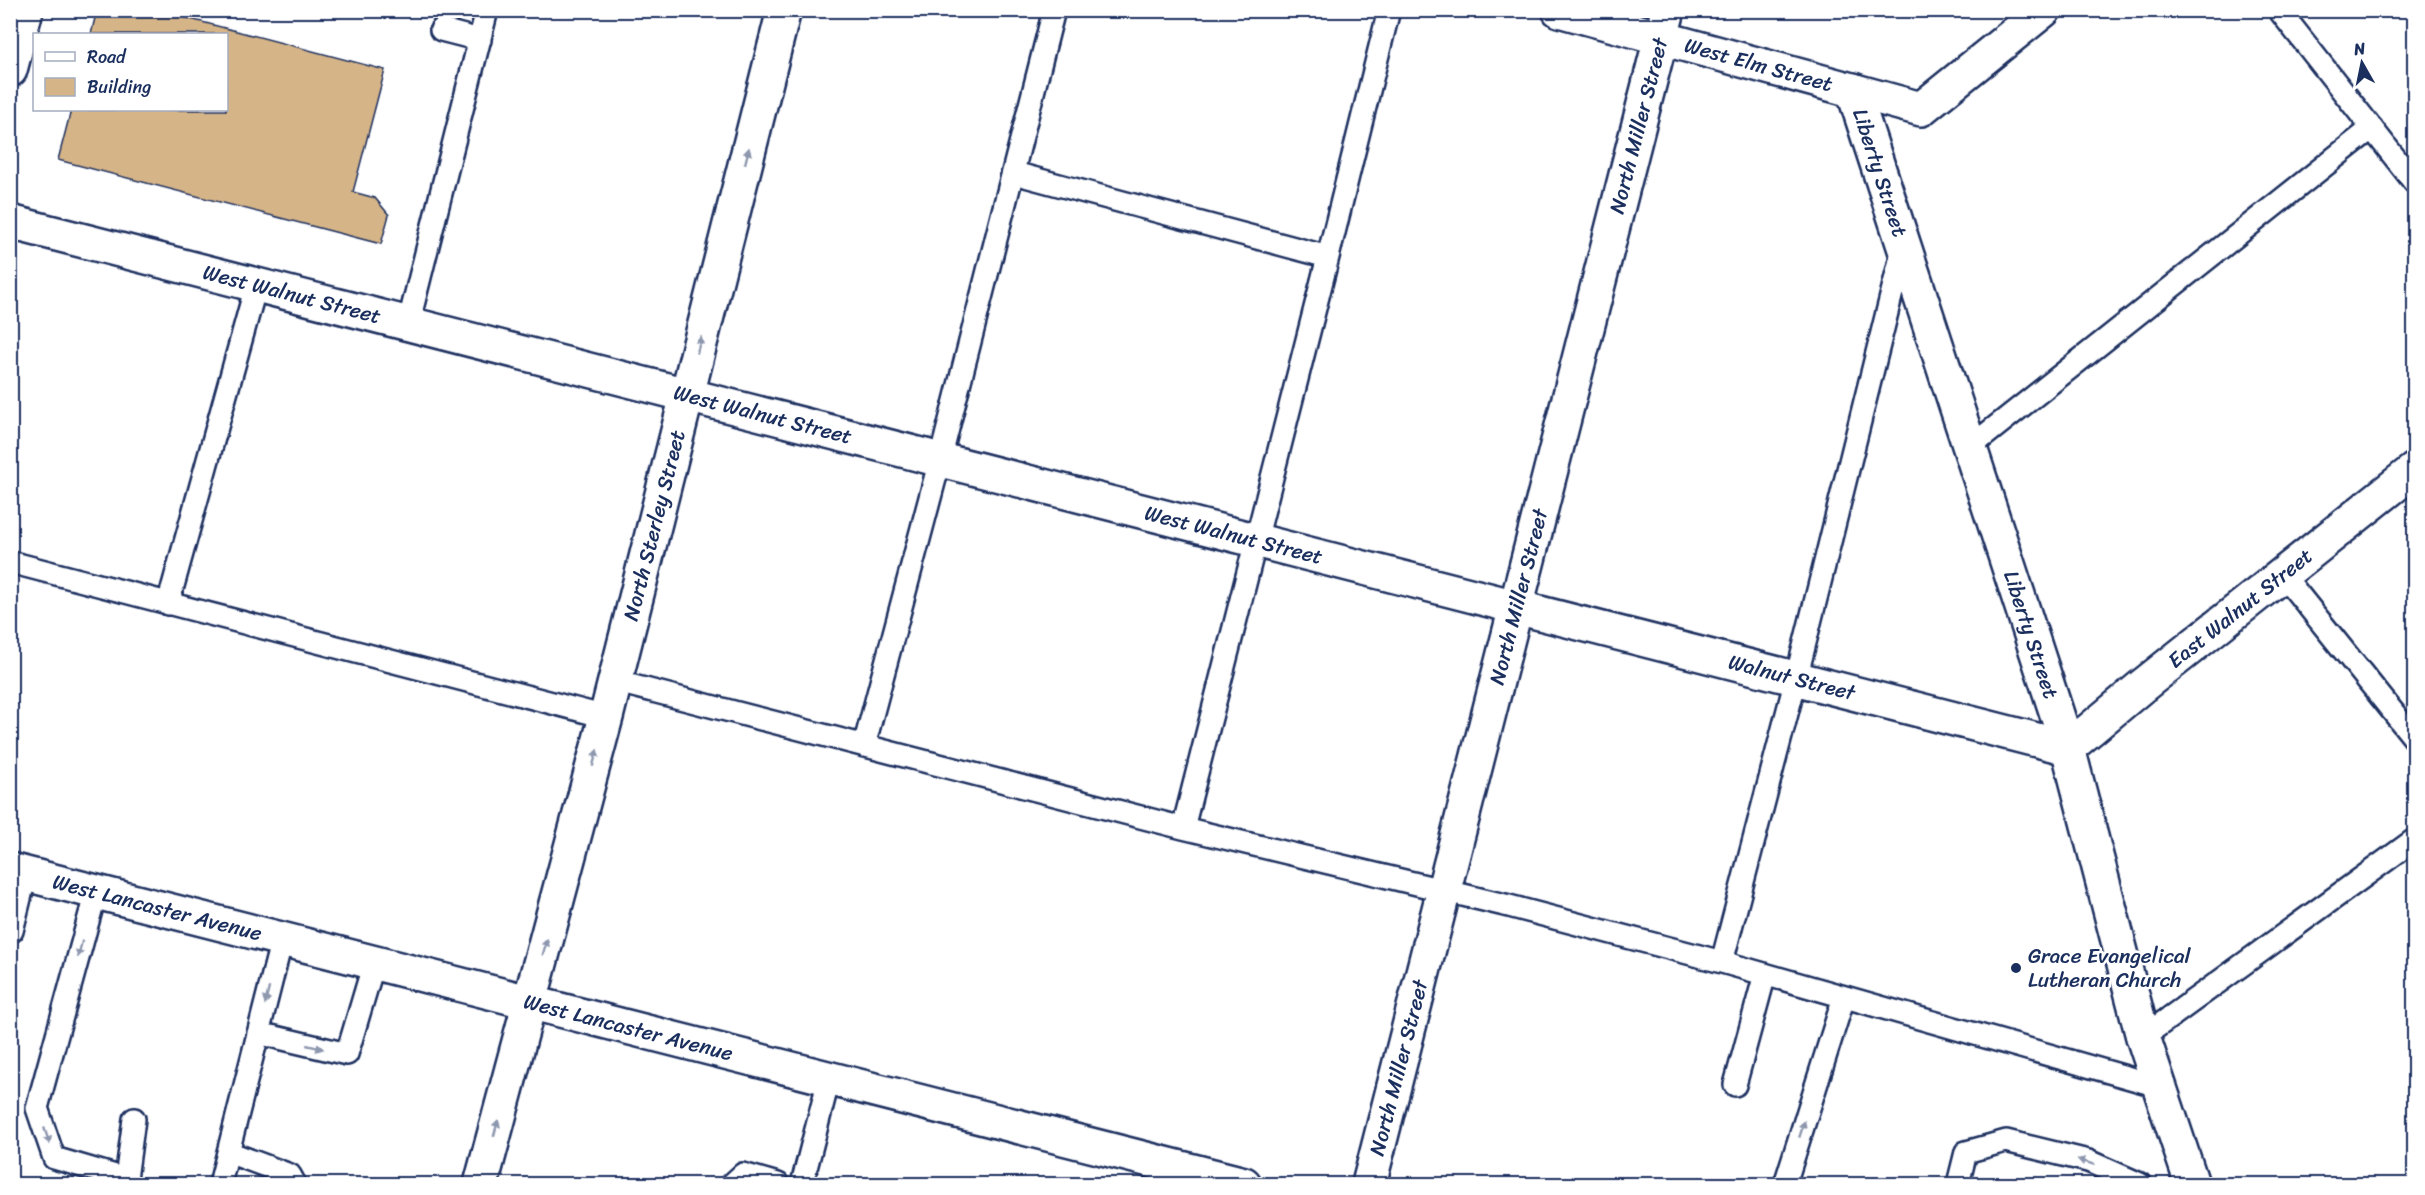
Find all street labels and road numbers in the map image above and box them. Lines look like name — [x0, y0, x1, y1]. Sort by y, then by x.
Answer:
street label: West Elm Street — [1680, 26, 1837, 103]
street label: North Miller Street — [1598, 32, 1680, 218]
street label: Liberty Street — [1841, 104, 1919, 242]
street label: West Walnut Street — [199, 253, 385, 335]
street label: West Walnut Street — [670, 373, 856, 455]
street label: North Sterley Street — [612, 426, 697, 625]
street label: West Walnut Street — [1140, 494, 1327, 576]
street label: North Miller Street — [1478, 503, 1560, 689]
street label: East Walnut Street — [2159, 538, 2322, 678]
street label: Liberty Street — [1992, 566, 2070, 704]
street label: Walnut Street — [1724, 643, 1861, 712]
street label: West Lancaster Avenue — [49, 863, 266, 952]
street label: North Miller Street — [1358, 974, 1440, 1160]
street label: West Lancaster Avenue — [519, 982, 737, 1072]

